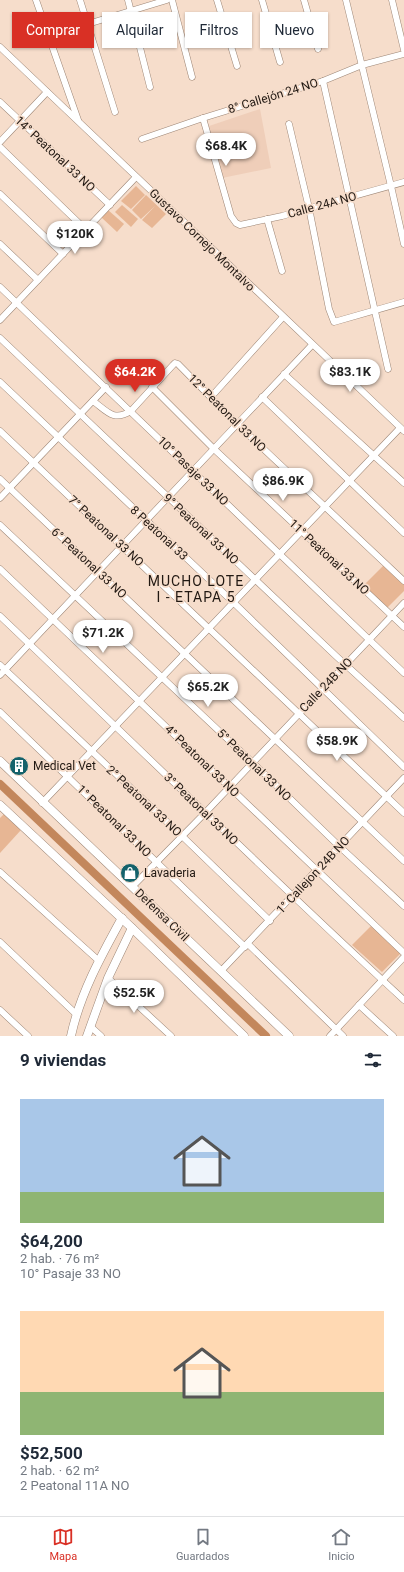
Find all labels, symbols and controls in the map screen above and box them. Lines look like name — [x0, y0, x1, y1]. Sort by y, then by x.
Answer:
chip: Comprar — [12, 12, 94, 48]
chip: Alquilar — [102, 12, 177, 48]
chip: Filtros — [185, 12, 252, 48]
chip: Nuevo — [260, 12, 328, 48]
street label: 8° Callejón 24 NO — [226, 76, 320, 116]
street label: 14° Peatonal 33 NO — [12, 113, 98, 195]
pin: $68.4K — [193, 133, 259, 167]
text: $68.4K — [205, 138, 247, 153]
street label: Gustavo Cornejo Montalvo — [146, 186, 258, 294]
street label: Calle 24A NO — [286, 189, 358, 221]
pin: $120K — [47, 221, 103, 255]
text: $120K — [56, 226, 94, 241]
pin: $64.2K — [102, 359, 168, 393]
pin: $83.1K — [317, 359, 383, 393]
text: $64.2K — [114, 364, 156, 379]
text: $83.1K — [329, 364, 371, 379]
street label: 12° Peatonal 33 NO — [185, 371, 269, 455]
street label: 10° Pasaje 33 NO — [155, 434, 231, 508]
pin: $86.9K — [250, 468, 316, 502]
text: $86.9K — [262, 473, 304, 488]
street label: 9° Peatonal 33 NO — [161, 491, 241, 567]
street label: 7° Peatonal 33 NO — [66, 493, 146, 569]
street label: 8 Peatonal 33 — [127, 503, 191, 563]
street label: 11° Peatonal 33 NO — [286, 516, 372, 598]
street label: 6° Peatonal 33 NO — [49, 525, 129, 601]
district label: MUCHO LOTE I - ETAPA 5 — [148, 573, 244, 605]
pin: $71.2K — [70, 620, 136, 654]
text: $71.2K — [82, 625, 124, 640]
street label: Calle 24B NO — [297, 655, 355, 715]
pin: $65.2K — [175, 674, 241, 708]
text: $65.2K — [187, 679, 229, 694]
street label: 4° Peatonal 33 NO — [162, 722, 242, 800]
street label: 5° Peatonal 33 NO — [214, 726, 294, 804]
pin: $58.9K — [304, 728, 370, 762]
text: $58.9K — [316, 733, 358, 748]
building icon: Medical Vet — [8, 755, 30, 777]
place label: Medical Vet — [33, 759, 96, 773]
street label: 2° Peatonal 33 NO — [104, 763, 184, 839]
street label: 3° Peatonal 33 NO — [161, 770, 241, 848]
street label: 1° Peatonal 33 NO — [74, 782, 154, 860]
street label: 1° Callejon 24B NO — [273, 833, 353, 917]
shop icon: Lavaderia — [119, 862, 141, 884]
place label: Lavaderia — [144, 866, 196, 880]
street label: Defensa Civil — [132, 886, 192, 944]
pin: $52.5K — [101, 980, 167, 1014]
text: $52.5K — [113, 985, 155, 1000]
icon: filters — [362, 1049, 384, 1071]
text: 9 viviendas — [20, 1050, 106, 1070]
icon: home — [166, 1125, 238, 1197]
text: $64,200 — [20, 1231, 83, 1251]
text: 2 hab. · 76 m² — [20, 1251, 99, 1266]
text: 10° Pasaje 33 NO — [20, 1266, 121, 1281]
icon: home — [166, 1337, 238, 1409]
text: $52,500 — [20, 1443, 83, 1463]
text: 2 hab. · 62 m² — [20, 1463, 99, 1478]
text: 2 Peatonal 11A NO — [20, 1478, 129, 1493]
tab: Mapa — [49, 1526, 77, 1563]
tab: Guardados — [176, 1526, 229, 1563]
tab: Inicio — [328, 1526, 355, 1563]

